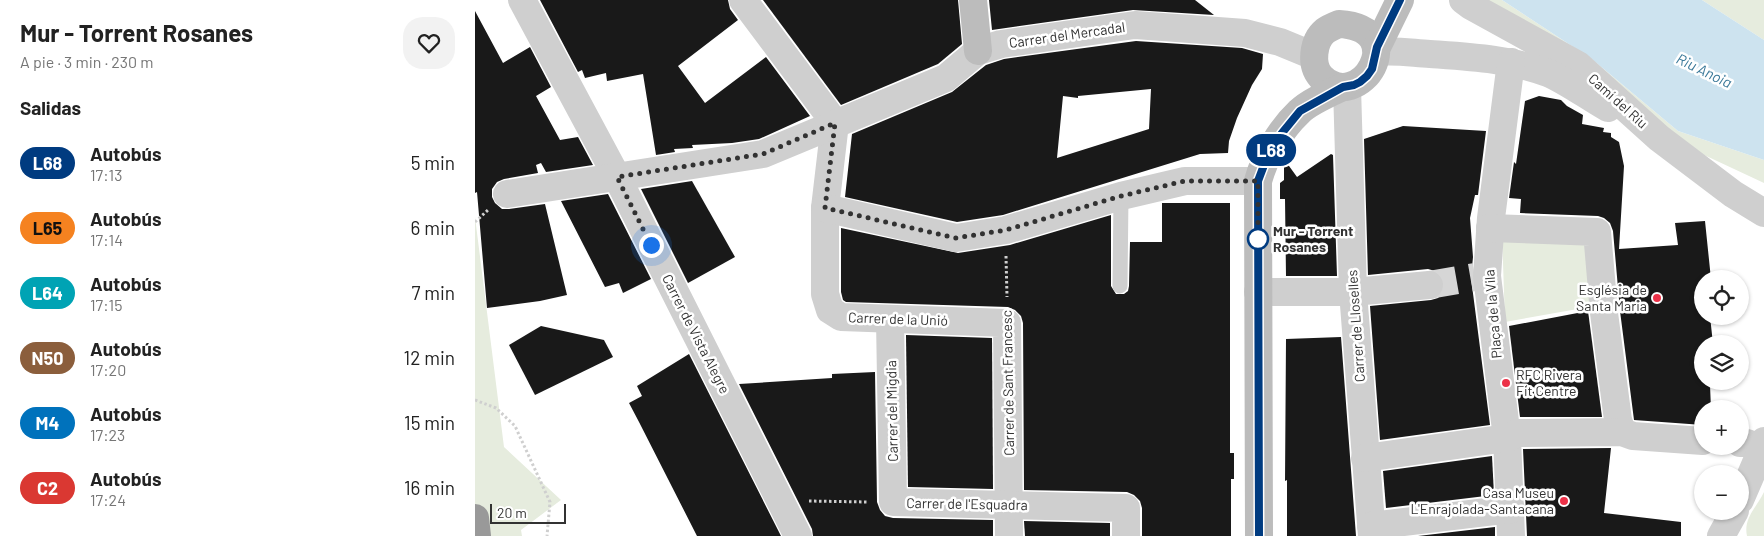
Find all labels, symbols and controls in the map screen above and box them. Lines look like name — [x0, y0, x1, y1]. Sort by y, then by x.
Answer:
button: heart — [403, 17, 455, 69]
text: Mur - Torrent Rosanes — [20, 18, 253, 47]
street label: Carrer del Mercadal — [1008, 18, 1126, 51]
water label: Riu Anoia — [1674, 49, 1735, 91]
text: A pie · 3 min · 230 m — [20, 52, 153, 71]
street label: Camí del Riu — [1585, 70, 1651, 132]
text: Salidas — [20, 96, 81, 119]
line badge: L68 — [1242, 134, 1300, 166]
text: L68 — [1256, 139, 1286, 161]
text: Autobús — [90, 142, 161, 165]
text: 5 min — [411, 151, 455, 174]
text: L68 — [33, 152, 62, 174]
text: 17:13 — [90, 165, 122, 184]
text: Autobús — [90, 207, 161, 230]
text: 6 min — [411, 216, 455, 239]
text: L65 — [33, 217, 62, 239]
place label: Mur - Torrent Rosanes — [1273, 222, 1353, 255]
marker: Mur - Torrent Rosanes — [1247, 228, 1269, 250]
text: 17:14 — [90, 230, 123, 249]
your location — [639, 233, 664, 258]
street label: Carrer de Lloselles — [1343, 269, 1368, 383]
street label: Plaça de la Vila — [1480, 269, 1505, 359]
map controls — [1694, 270, 1749, 520]
button: locate — [1694, 270, 1749, 325]
street label: Carrer de Vista Alegre — [659, 271, 734, 396]
text: Autobús — [90, 272, 161, 295]
text: 7 min — [411, 281, 455, 304]
place label: Església de Santa Maria — [1576, 281, 1647, 314]
text: L64 — [32, 282, 63, 304]
marker: Església de Santa Maria — [1651, 292, 1663, 304]
text: 17:15 — [90, 295, 122, 314]
street label: Carrer de la Unió — [848, 308, 948, 329]
street label: Carrer de Sant Francesc — [998, 310, 1017, 456]
button: layers — [1694, 335, 1749, 390]
text: Autobús — [90, 337, 161, 360]
text: 12 min — [404, 346, 455, 369]
text: N50 — [32, 347, 63, 369]
text: 17:20 — [90, 360, 126, 379]
street label: Carrer del Migdia — [882, 360, 901, 462]
place label: RFC Rivera Fit Centre — [1516, 366, 1582, 399]
marker: RFC Rivera Fit Centre — [1500, 377, 1512, 389]
button: + — [1694, 400, 1749, 455]
text: Autobús — [90, 402, 161, 425]
text: 15 min — [404, 411, 455, 434]
text: M4 — [36, 412, 59, 434]
text: 17:23 — [90, 425, 125, 444]
button: − — [1694, 465, 1749, 520]
text: Autobús — [90, 467, 161, 490]
text: 16 min — [404, 476, 455, 499]
text: C2 — [37, 477, 58, 499]
place label: Casa Museu L'Enrajolada-Santacana — [1411, 484, 1554, 517]
text: 17:24 — [90, 490, 126, 509]
street label: Carrer de l'Esquadra — [906, 494, 1028, 513]
marker: Casa Museu L'Enrajolada-Santacana — [1558, 495, 1570, 507]
scale bar — [490, 501, 566, 524]
text: 20 m — [497, 504, 527, 521]

